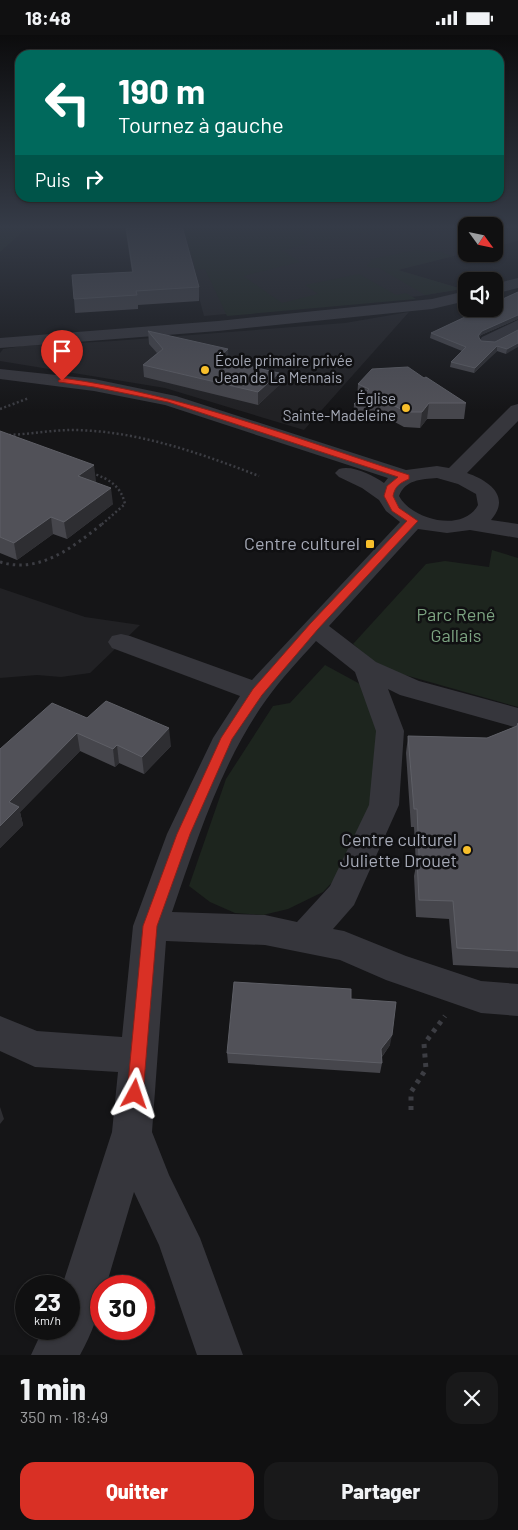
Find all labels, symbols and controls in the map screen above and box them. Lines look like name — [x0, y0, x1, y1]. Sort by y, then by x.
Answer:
text: 18:48 — [25, 6, 71, 29]
text: 190 m — [118, 69, 205, 111]
icon: left — [35, 70, 100, 135]
text: Tournez à gauche — [118, 111, 284, 137]
icon: right — [80, 165, 108, 193]
text: Puis — [35, 168, 70, 191]
north arrow — [458, 217, 502, 263]
map controls — [458, 217, 503, 317]
button: sound — [458, 272, 503, 317]
pin — [41, 330, 83, 381]
icon: arrive — [48, 337, 76, 365]
place label: École primaire privée Jean de La Mennais — [215, 351, 353, 386]
marker: École primaire privée Jean de La Mennais — [199, 364, 211, 376]
place label: Église Sainte-Madeleine — [283, 389, 396, 424]
marker: Église Sainte-Madeleine — [400, 402, 412, 414]
place label: Centre culturel — [244, 532, 360, 554]
marker: Centre culturel — [364, 538, 376, 550]
park label: Parc René Gallais — [417, 603, 495, 646]
place label: Centre culturel Juliette Drouet — [340, 828, 457, 871]
marker: Centre culturel Juliette Drouet — [461, 844, 473, 856]
position arrow — [108, 1067, 160, 1119]
speed limit sign: 30 — [90, 1275, 155, 1340]
text: 23 — [34, 1286, 61, 1316]
text: km/h — [34, 1313, 61, 1327]
text: 1 min — [20, 1370, 86, 1406]
button: close — [446, 1372, 498, 1424]
text: 350 m · 18:49 — [20, 1407, 108, 1426]
button: Quitter — [20, 1462, 254, 1520]
button: Partager — [264, 1462, 498, 1520]

